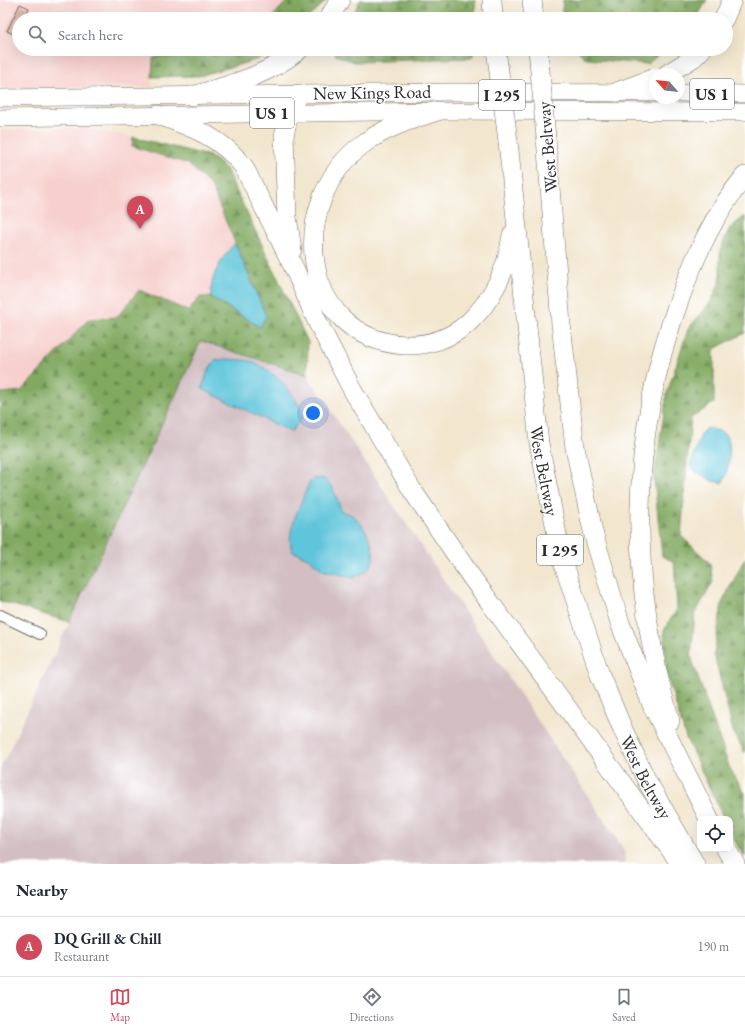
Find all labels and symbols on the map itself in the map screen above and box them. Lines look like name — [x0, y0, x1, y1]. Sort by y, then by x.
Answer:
north arrow — [649, 68, 685, 104]
street label: New Kings Road — [313, 79, 432, 105]
road number: US 1 — [690, 79, 734, 109]
road number: I 295 — [479, 80, 525, 110]
road number: US 1 — [250, 98, 294, 128]
street label: West Beltway — [532, 100, 562, 193]
pin: A — [127, 196, 153, 229]
your location — [303, 403, 323, 423]
street label: West Beltway — [526, 425, 565, 518]
road number: I 295 — [537, 535, 583, 565]
street label: West Beltway — [616, 731, 678, 823]

